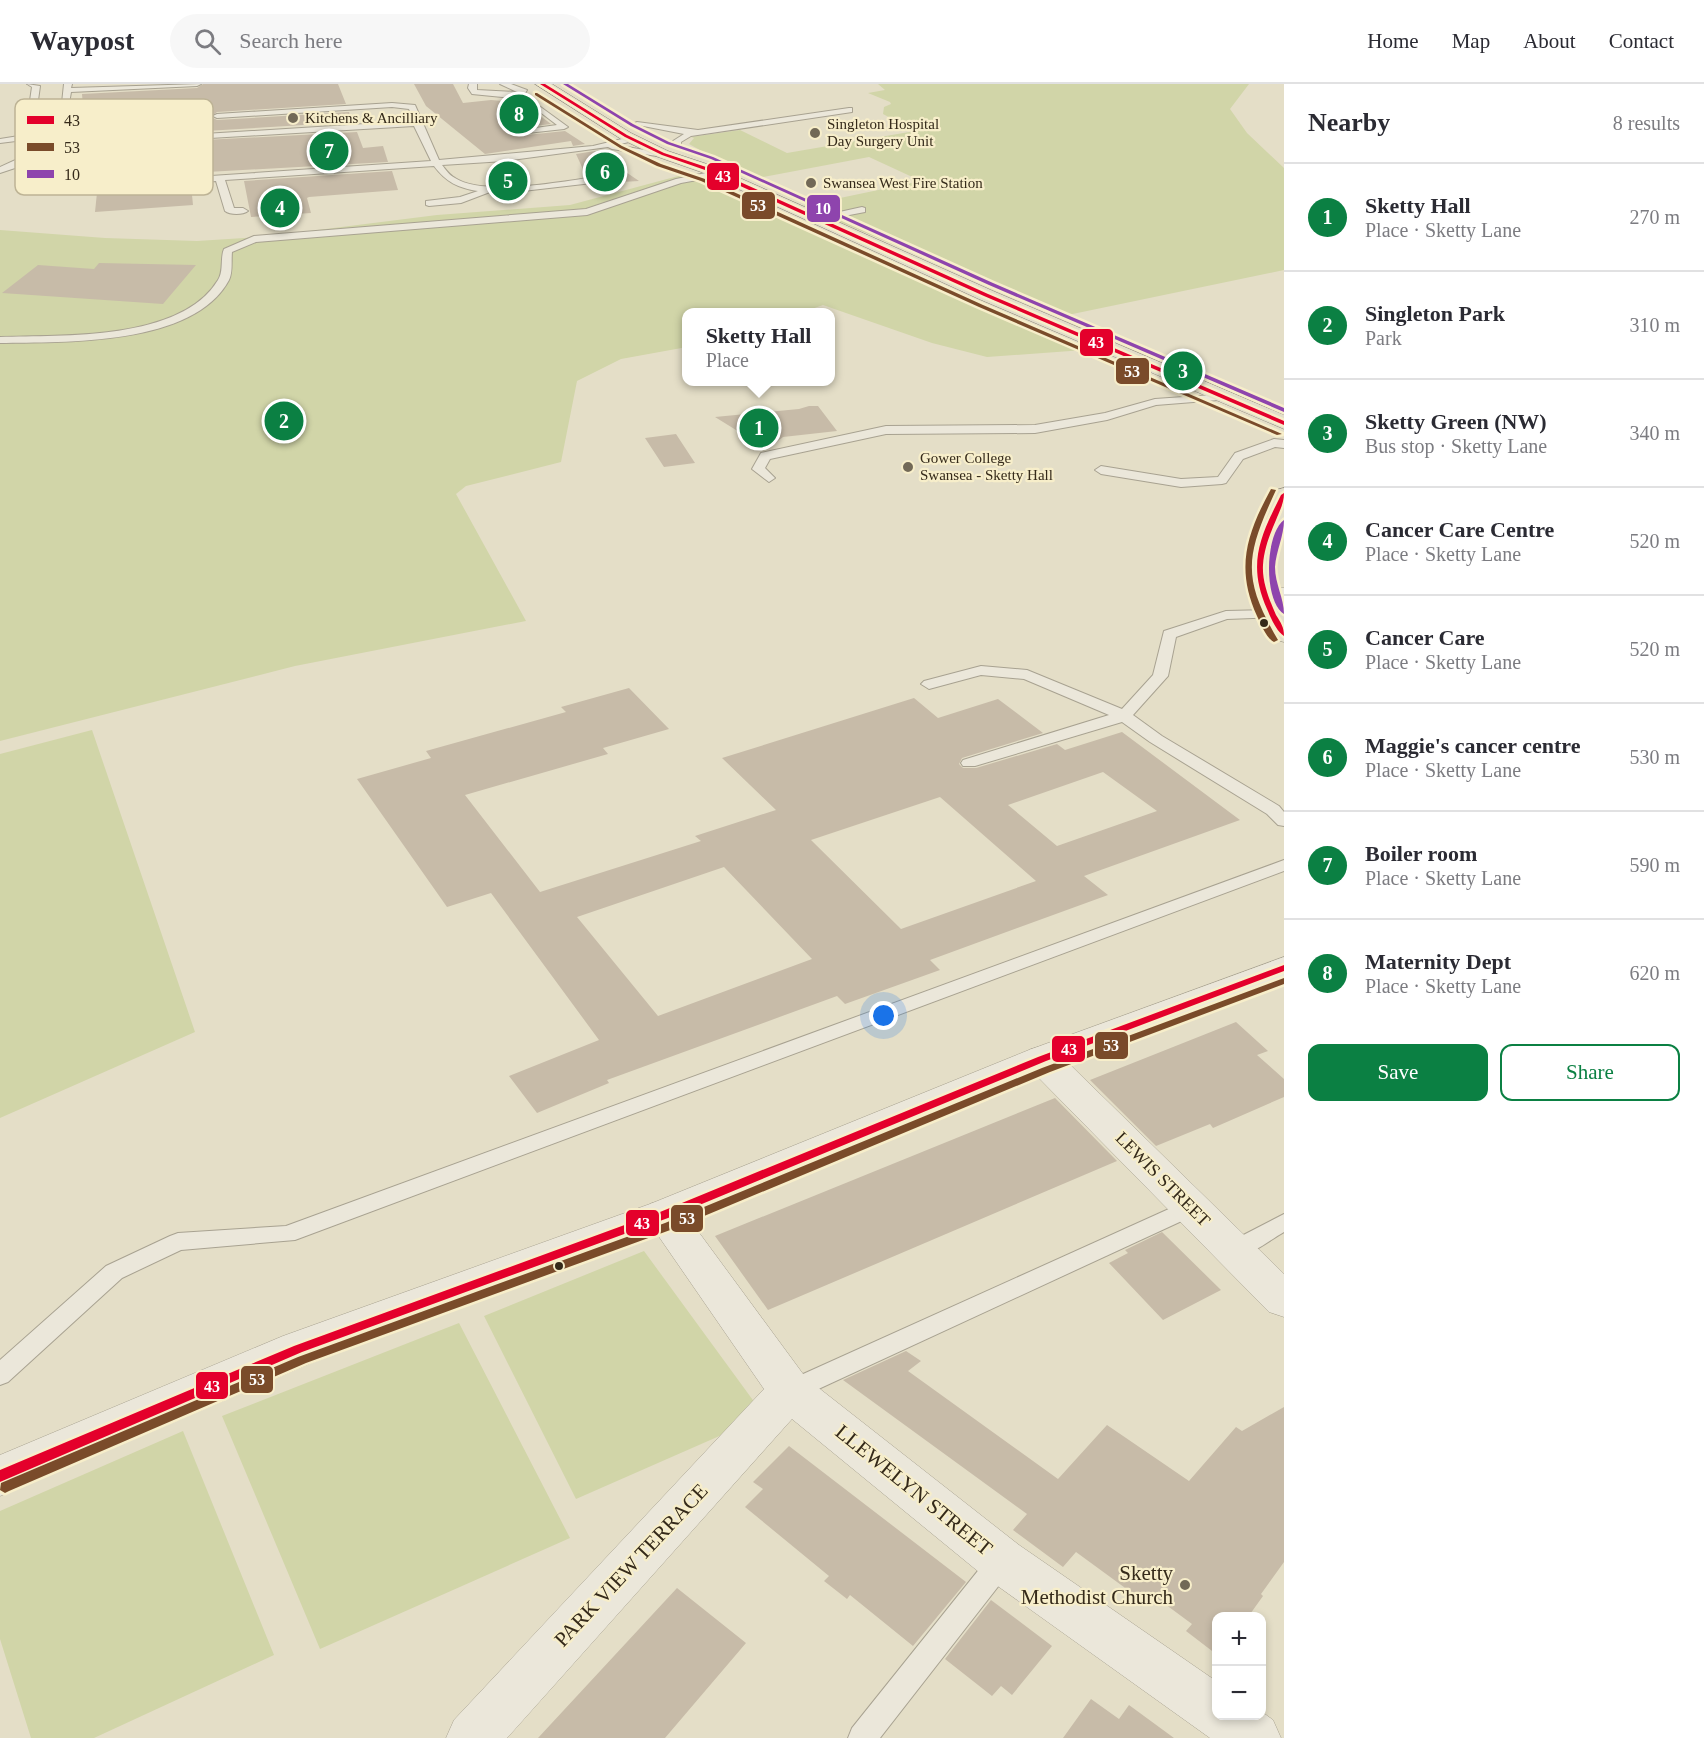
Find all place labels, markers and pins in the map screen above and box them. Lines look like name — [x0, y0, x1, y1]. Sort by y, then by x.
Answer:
pin: 8 — [500, 92, 538, 136]
place label: Kitchens & Ancilliary — [305, 110, 438, 126]
marker: Kitchens & Ancilliary — [286, 111, 300, 125]
place label: Singleton Hospital Day Surgery Unit — [827, 116, 939, 149]
marker: Singleton Hospital Day Surgery Unit — [808, 126, 822, 140]
pin: 7 — [310, 128, 348, 174]
pin: 6 — [586, 150, 624, 194]
pin: 5 — [488, 158, 528, 204]
place label: Swansea West Fire Station — [823, 175, 983, 191]
marker: Swansea West Fire Station — [804, 176, 818, 190]
pin: 4 — [260, 186, 300, 230]
pin: 3 — [1164, 348, 1202, 394]
pin: 2 — [264, 398, 304, 444]
pin: 1 — [740, 406, 778, 450]
place label: Gower College Swansea - Sketty Hall — [920, 450, 1053, 483]
marker: Gower College Swansea - Sketty Hall — [901, 460, 915, 474]
unlabelled marker — [1258, 617, 1270, 629]
unlabelled marker — [553, 1260, 565, 1272]
place label: Sketty Methodist Church — [1021, 1561, 1173, 1609]
marker: Sketty Methodist Church — [1178, 1578, 1192, 1592]

